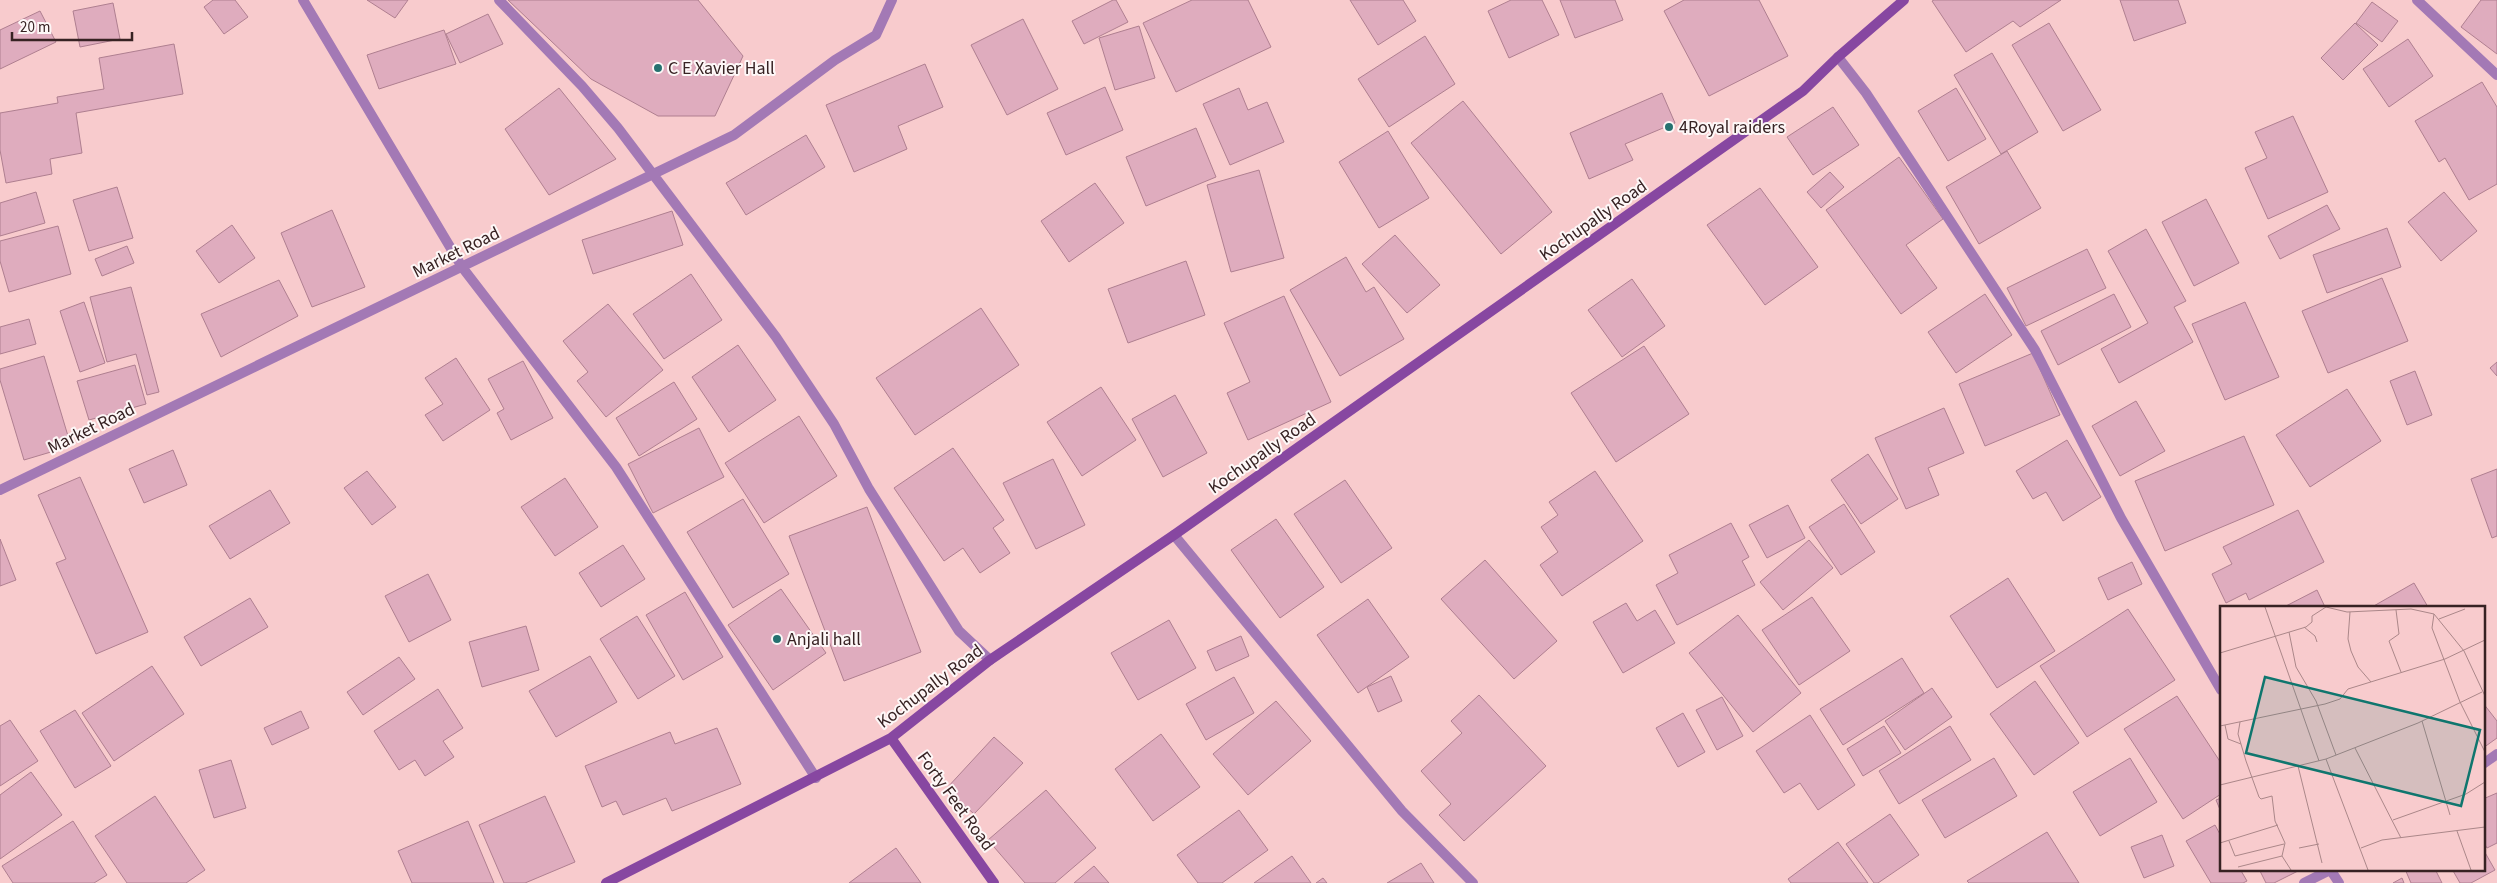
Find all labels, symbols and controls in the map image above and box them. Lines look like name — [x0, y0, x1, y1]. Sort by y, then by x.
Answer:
scale bar — [12, 10, 132, 42]
text: 20 m — [20, 17, 50, 38]
place label: C E Xavier Hall — [668, 56, 775, 81]
marker: C E Xavier Hall — [652, 62, 664, 74]
place label: 4Royal raiders — [1679, 115, 1785, 140]
marker: 4Royal raiders — [1663, 121, 1675, 133]
street label: Kochupally Road — [1534, 174, 1652, 267]
street label: Market Road — [408, 221, 504, 284]
street label: Market Road — [43, 397, 139, 460]
street label: Kochupally Road — [1203, 407, 1321, 500]
inset map — [2220, 606, 2484, 870]
place label: Anjali hall — [787, 627, 861, 652]
marker: Anjali hall — [771, 633, 783, 645]
street label: Kochupally Road — [872, 638, 988, 734]
street label: Forty Feet Road — [911, 746, 1000, 856]

